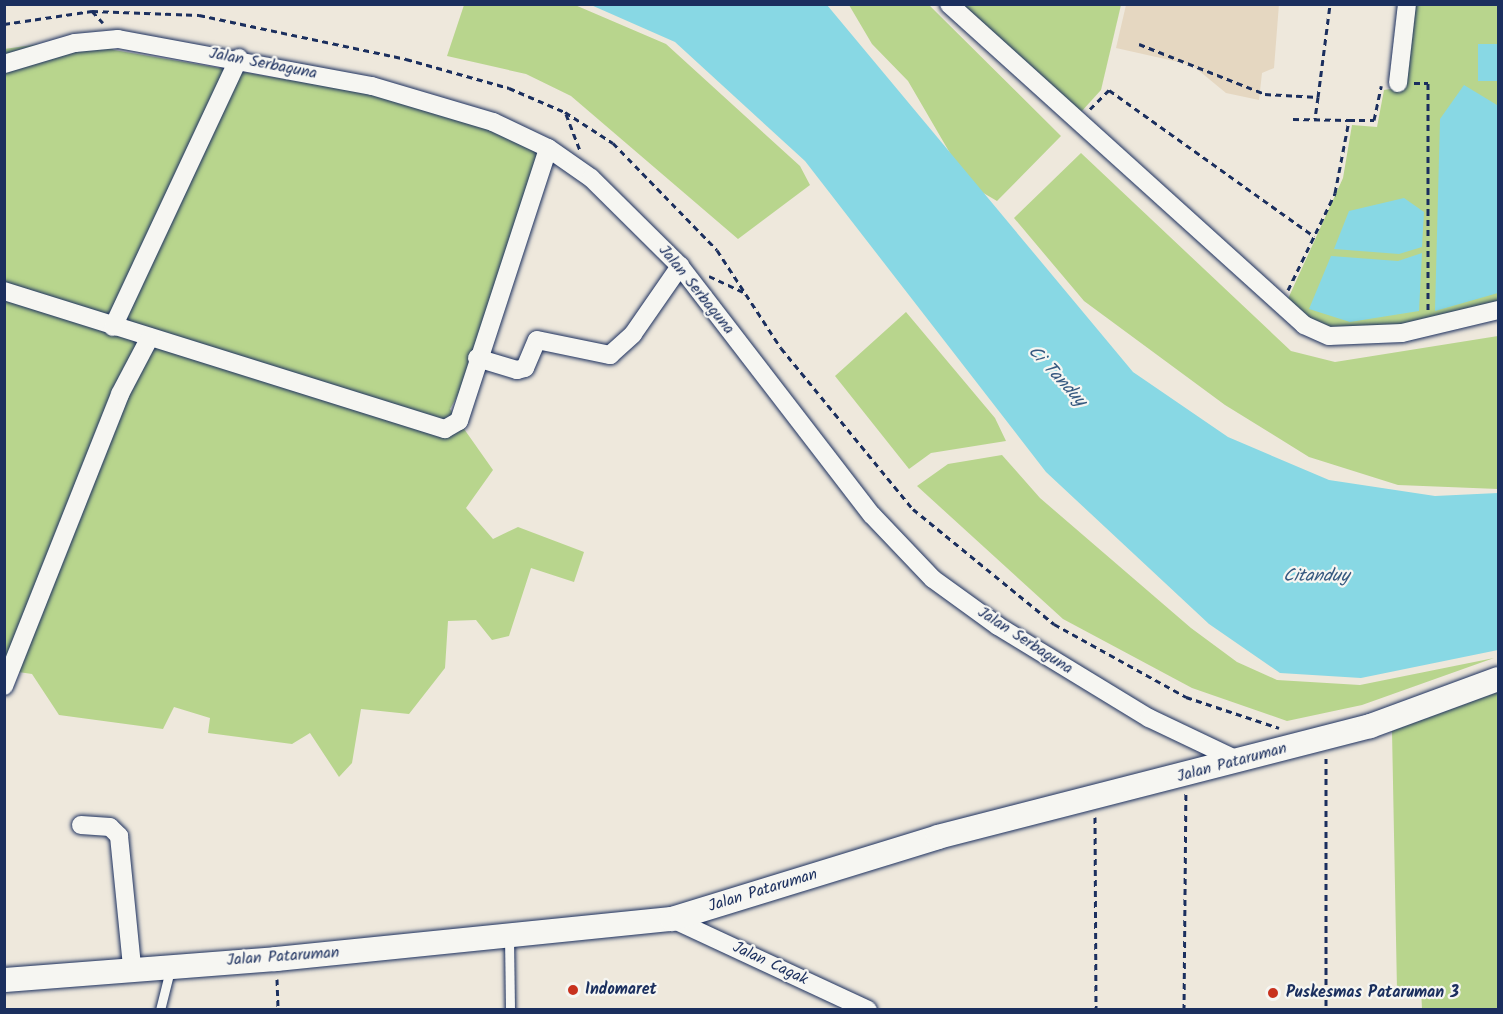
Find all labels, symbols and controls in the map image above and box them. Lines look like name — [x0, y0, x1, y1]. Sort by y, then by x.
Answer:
street label: Jalan Serbaguna — [207, 44, 319, 84]
street label: Jalan Serbaguna — [654, 241, 738, 339]
water label: Ci Tanduy — [1022, 342, 1090, 412]
water label: Citanduy — [1283, 566, 1349, 588]
street label: Jalan Serbaguna — [974, 603, 1076, 679]
street label: Jalan Pataruman — [1175, 739, 1289, 787]
street label: Jalan Pataruman — [706, 865, 820, 917]
street label: Jalan Cagak — [729, 938, 811, 990]
street label: Jalan Pataruman — [226, 943, 340, 971]
place label: Indomaret — [585, 980, 657, 1000]
marker: Indomaret — [566, 983, 580, 997]
place label: Puskesmas Pataruman 3 — [1286, 983, 1459, 1003]
marker: Puskesmas Pataruman 3 — [1264, 984, 1282, 1002]

